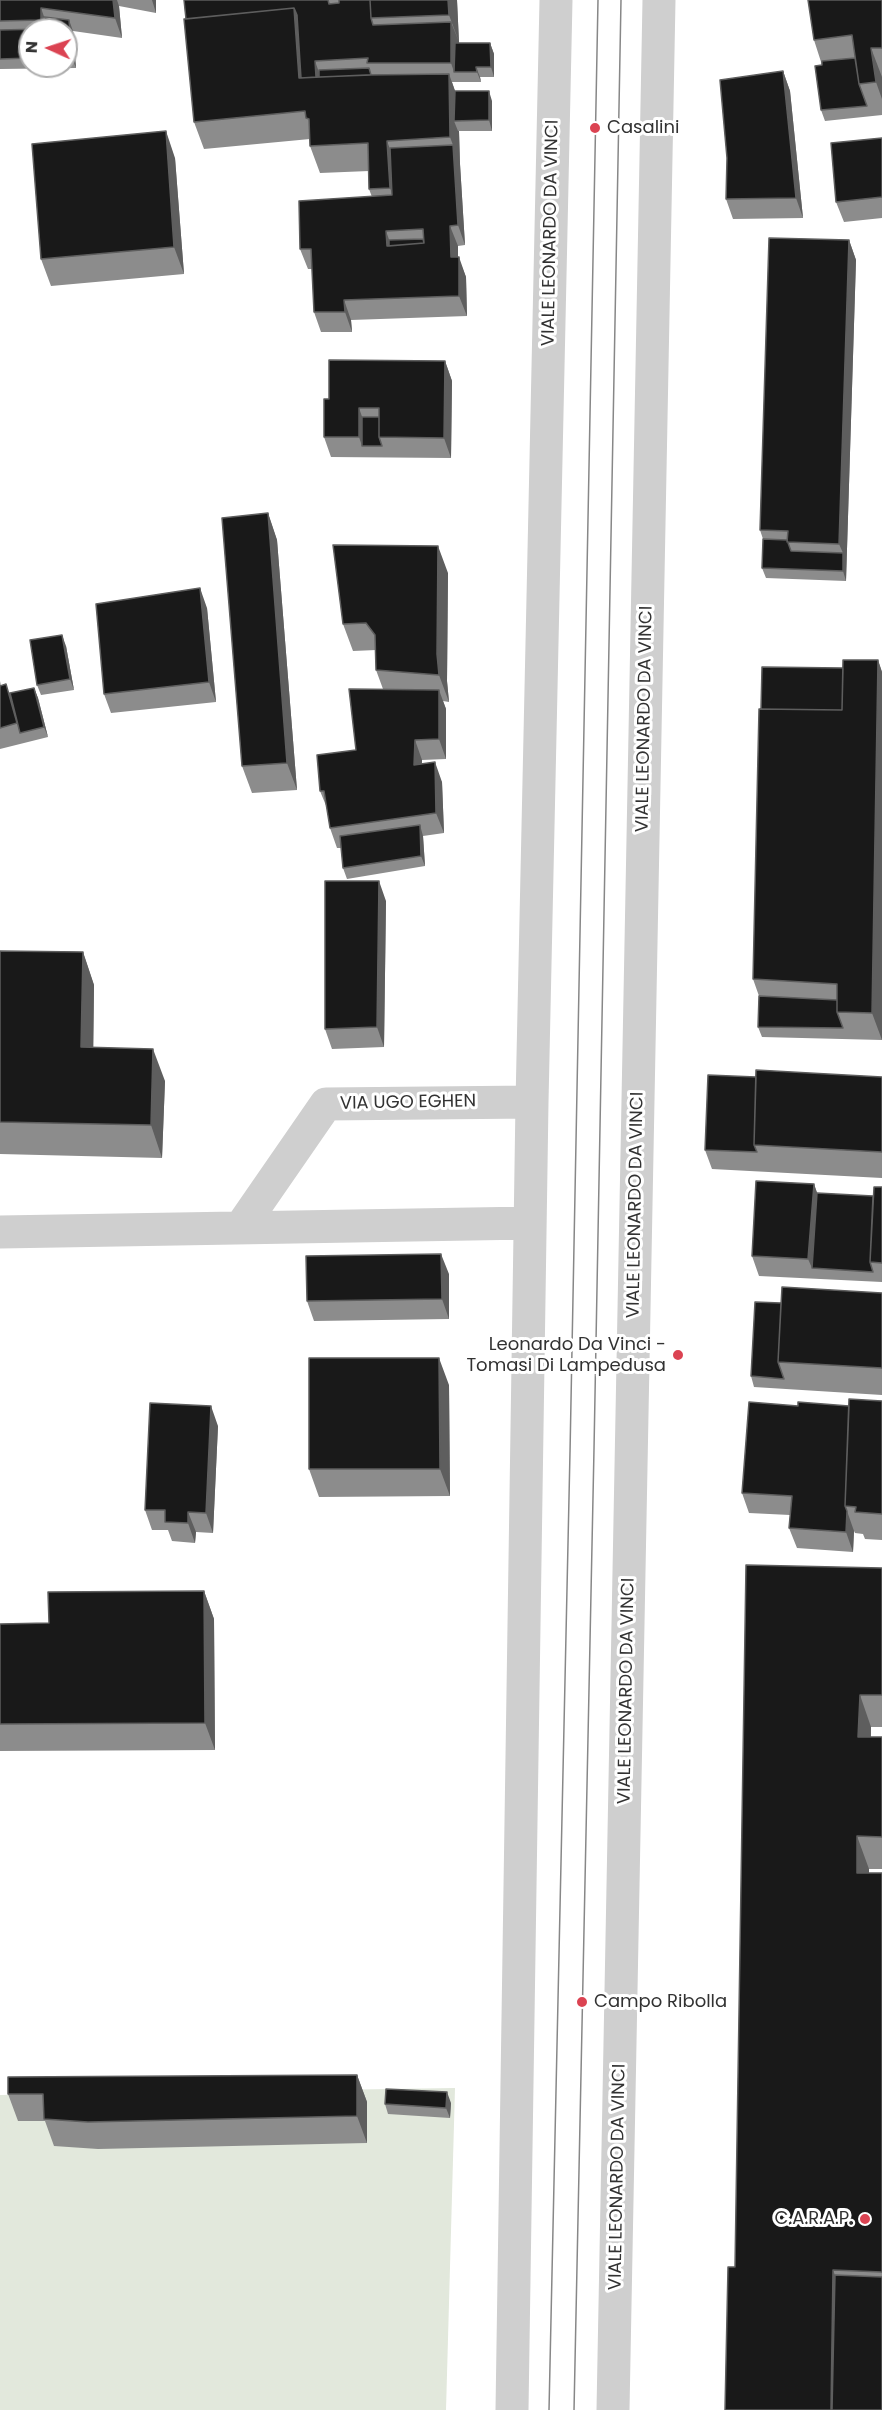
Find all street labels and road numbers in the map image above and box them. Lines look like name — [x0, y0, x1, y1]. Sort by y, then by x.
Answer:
street label: VIALE LEONARDO DA VINCI — [538, 120, 564, 346]
street label: VIALE LEONARDO DA VINCI — [632, 606, 658, 832]
street label: VIA UGO EGHEN — [340, 1091, 476, 1115]
street label: VIALE LEONARDO DA VINCI — [623, 1092, 649, 1318]
street label: VIALE LEONARDO DA VINCI — [614, 1578, 640, 1804]
street label: VIALE LEONARDO DA VINCI — [605, 2064, 631, 2290]

